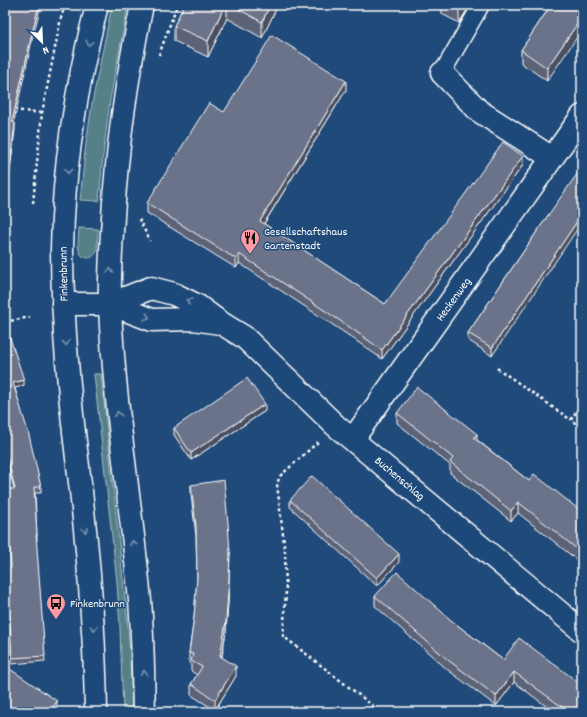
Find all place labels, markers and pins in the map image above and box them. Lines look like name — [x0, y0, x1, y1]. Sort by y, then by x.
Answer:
place label: Gesellschaftshaus Gartenstadt — [264, 224, 347, 255]
restaurant icon: Gesellschaftshaus Gartenstadt — [239, 227, 261, 255]
bus stop icon: Finkenbrunn — [45, 592, 67, 620]
place label: Finkenbrunn — [70, 596, 125, 613]

